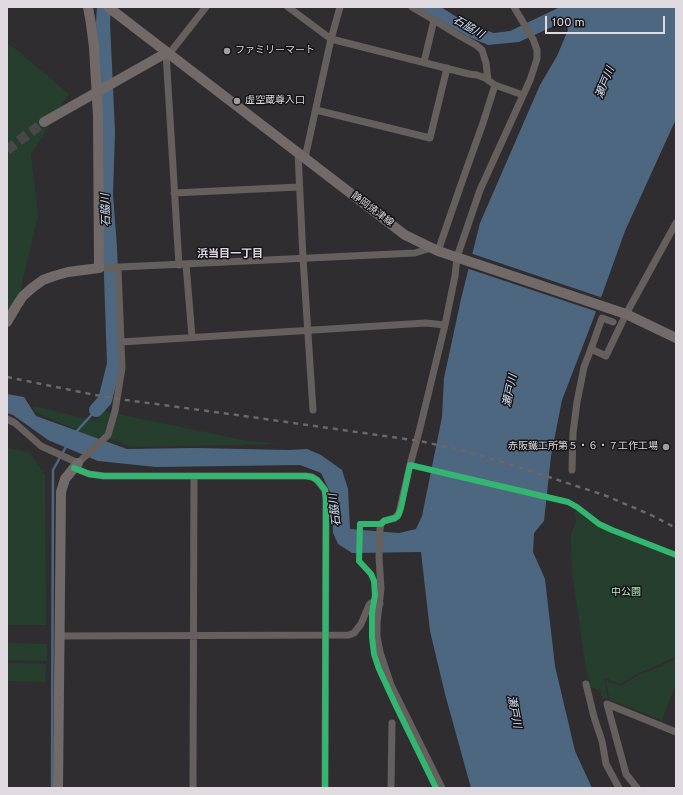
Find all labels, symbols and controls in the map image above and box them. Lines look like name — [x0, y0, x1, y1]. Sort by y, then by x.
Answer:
scale bar — [547, 8, 667, 34]
water label: 石脇川 — [450, 14, 486, 42]
text: 100 m — [552, 15, 585, 31]
place label: ファミリーマート — [235, 45, 315, 57]
marker: ファミリーマート — [222, 46, 232, 56]
water label: 瀬戸川 — [594, 65, 618, 101]
place label: 虚空蔵尊入口 — [245, 95, 305, 107]
marker: 虚空蔵尊入口 — [232, 96, 242, 106]
street label: 静岡焼津線 — [348, 190, 396, 230]
water label: 石脇川 — [100, 193, 114, 227]
district label: 浜当目一丁目 — [197, 248, 263, 262]
water label: 瀬戸川 — [501, 373, 521, 409]
place label: 赤阪鐵工所第５・６・７工作工場 — [508, 441, 658, 453]
marker: 赤阪鐵工所第５・６・７工作工場 — [661, 442, 671, 452]
water label: 石脇川 — [327, 493, 345, 527]
park label: 中公園 — [611, 587, 641, 599]
water label: 瀬戸川 — [503, 695, 523, 729]

